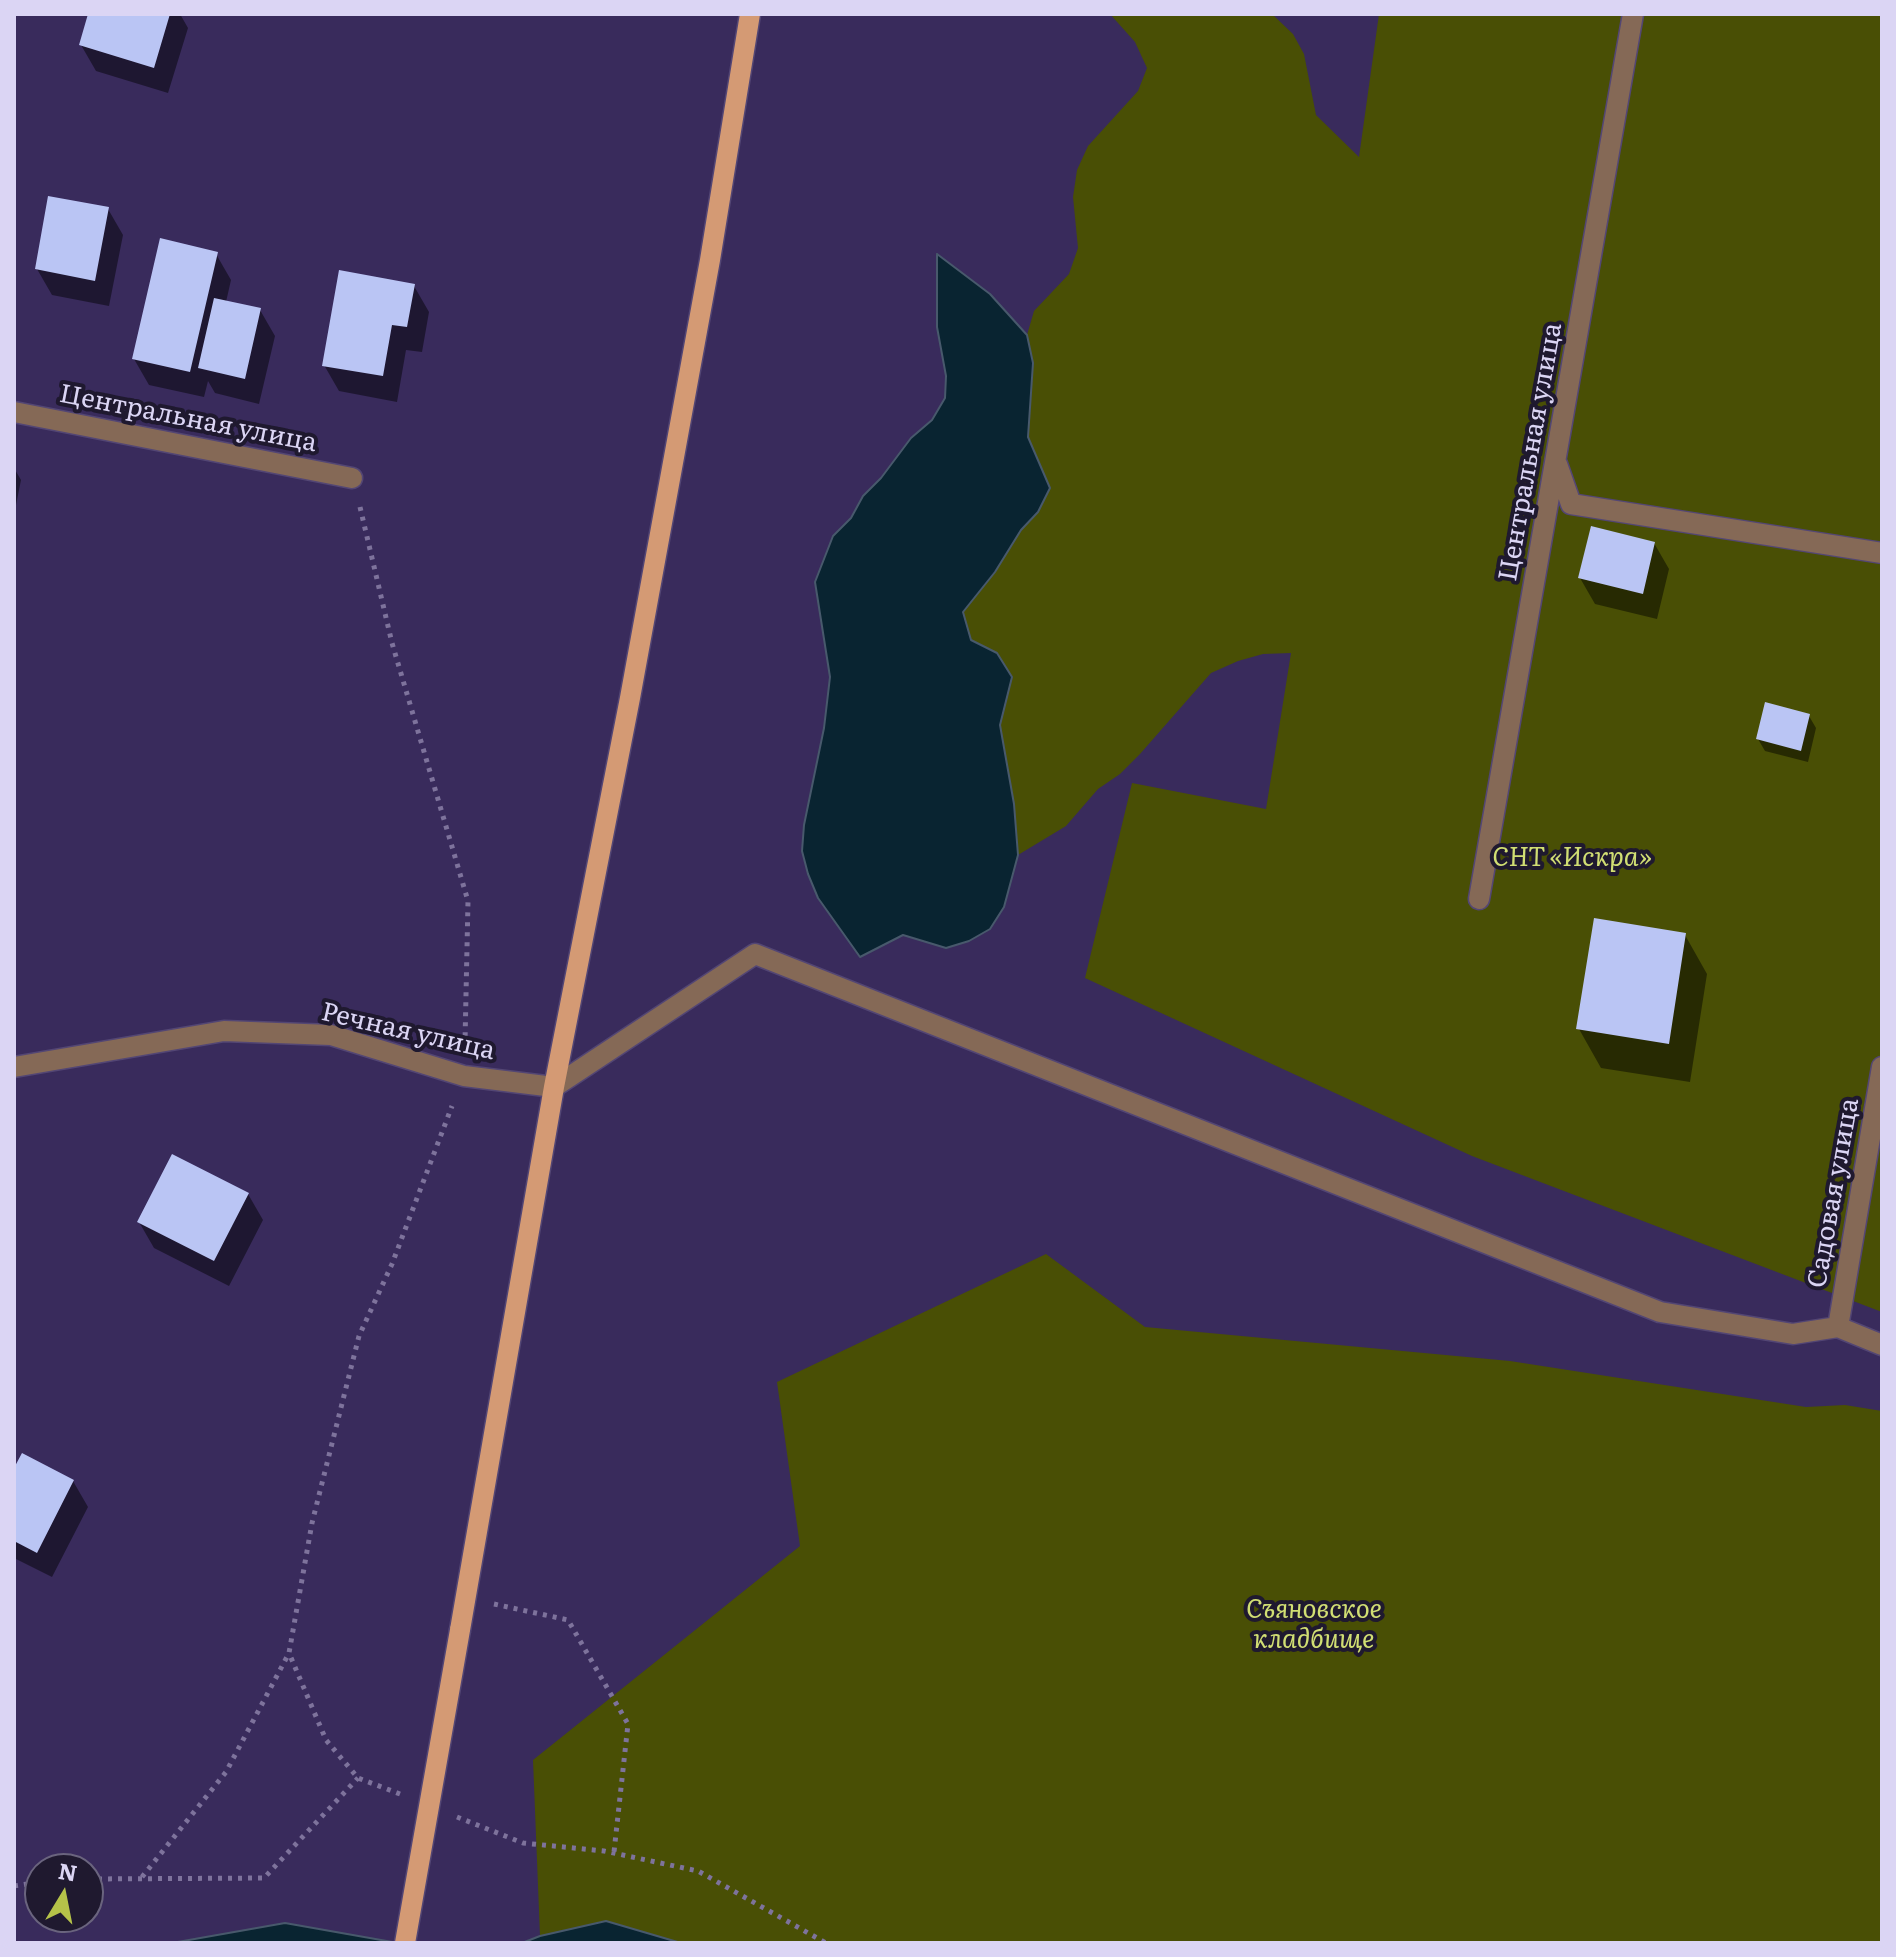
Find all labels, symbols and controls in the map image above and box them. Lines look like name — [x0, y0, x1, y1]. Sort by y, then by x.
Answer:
street label: Центральная улица — [1493, 320, 1569, 584]
street label: Центральная улица — [57, 379, 319, 459]
park label: СНТ «Искра» — [1492, 842, 1652, 874]
street label: Речная улица — [318, 997, 498, 1067]
street label: Садовая улица — [1802, 1096, 1866, 1290]
park label: Съяновское кладбище — [1246, 1594, 1382, 1656]
north arrow — [24, 1853, 104, 1933]
text: N — [56, 1853, 80, 1889]

